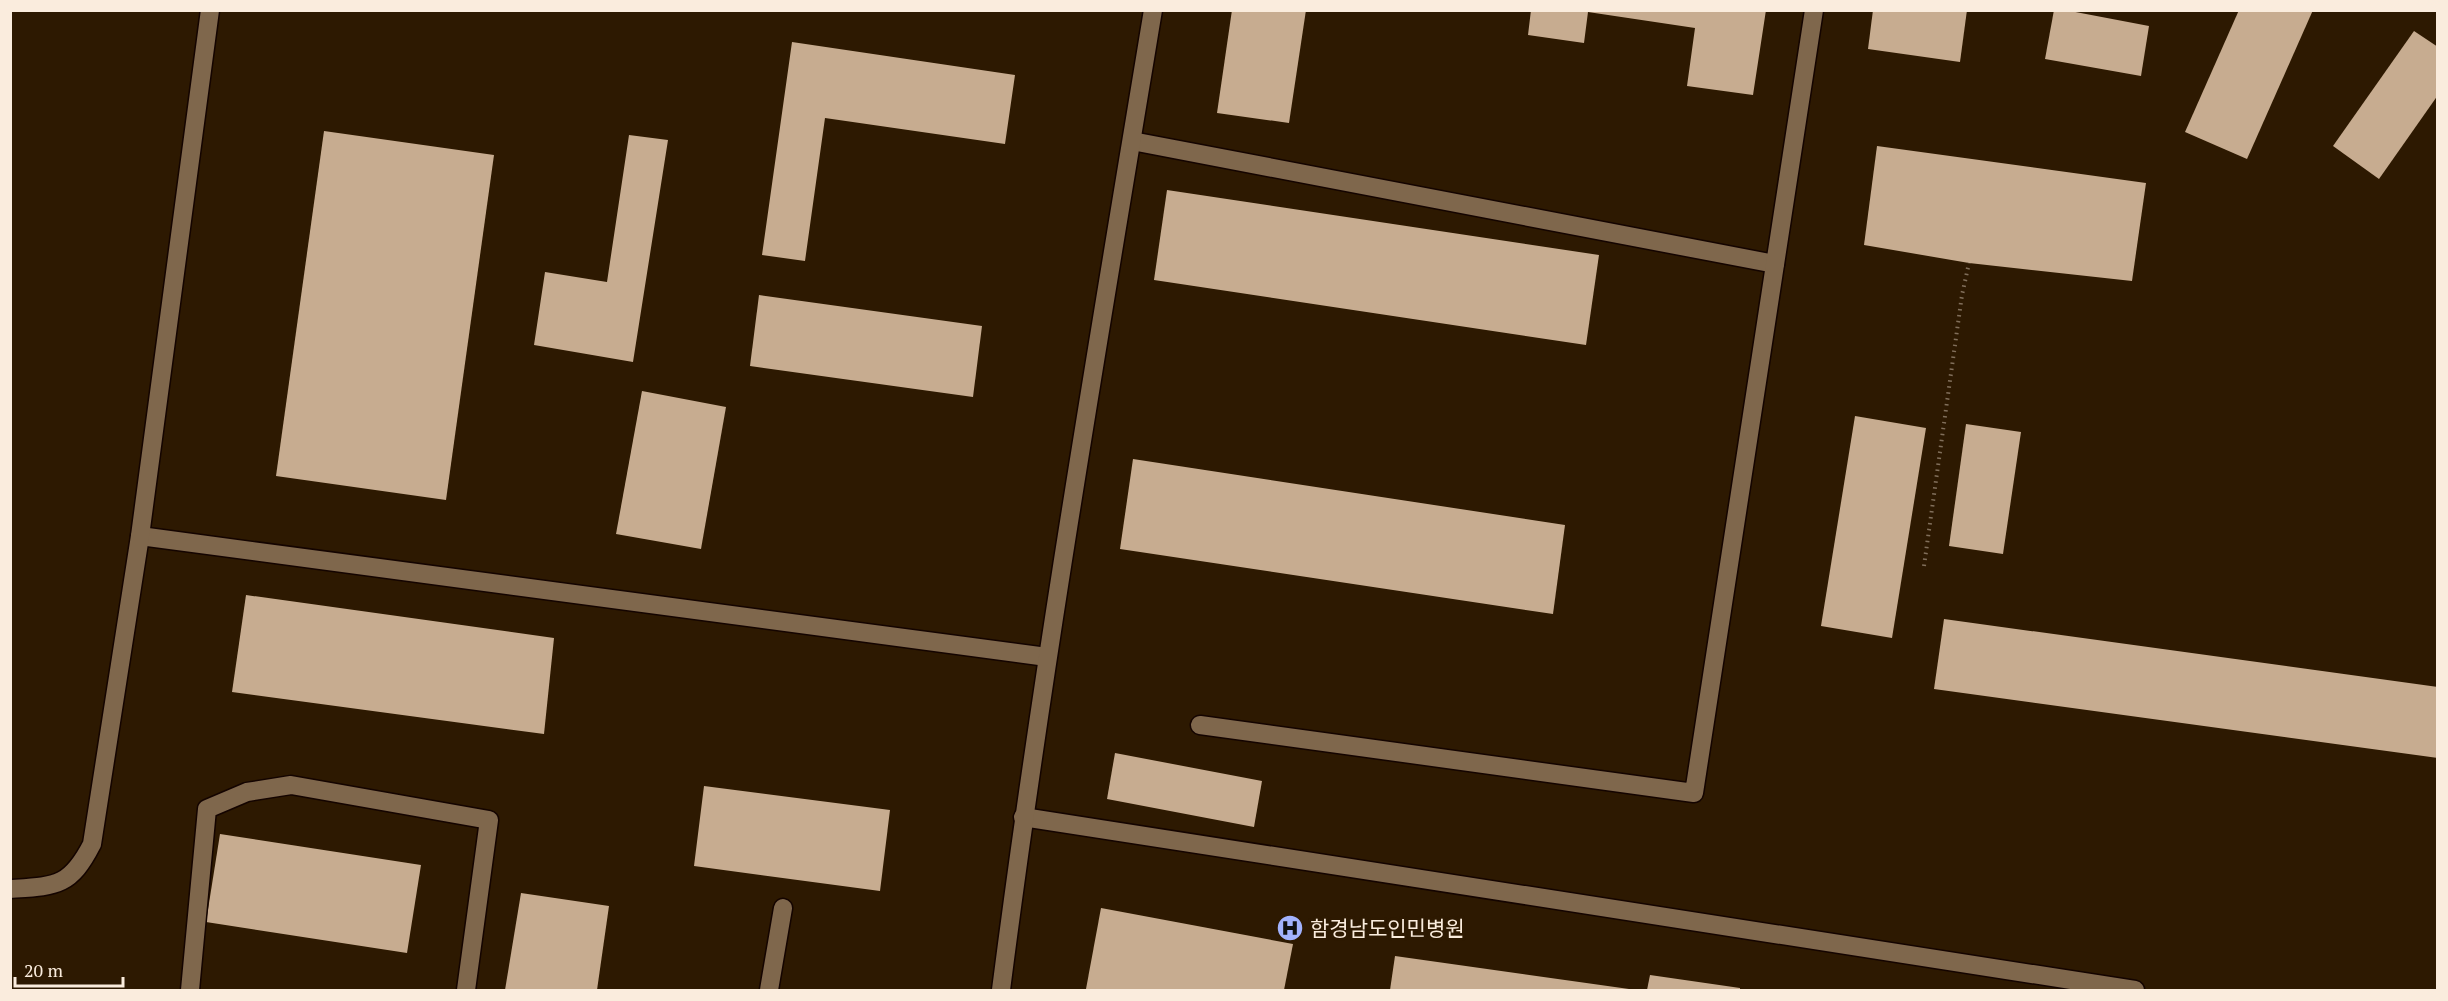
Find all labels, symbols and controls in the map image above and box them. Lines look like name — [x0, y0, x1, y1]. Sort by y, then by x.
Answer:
hospital icon: 함경남도인민병원 — [1275, 913, 1305, 943]
place label: 함경남도인민병원 — [1310, 914, 1465, 942]
scale bar — [15, 950, 123, 988]
text: 20 m — [24, 958, 64, 982]

